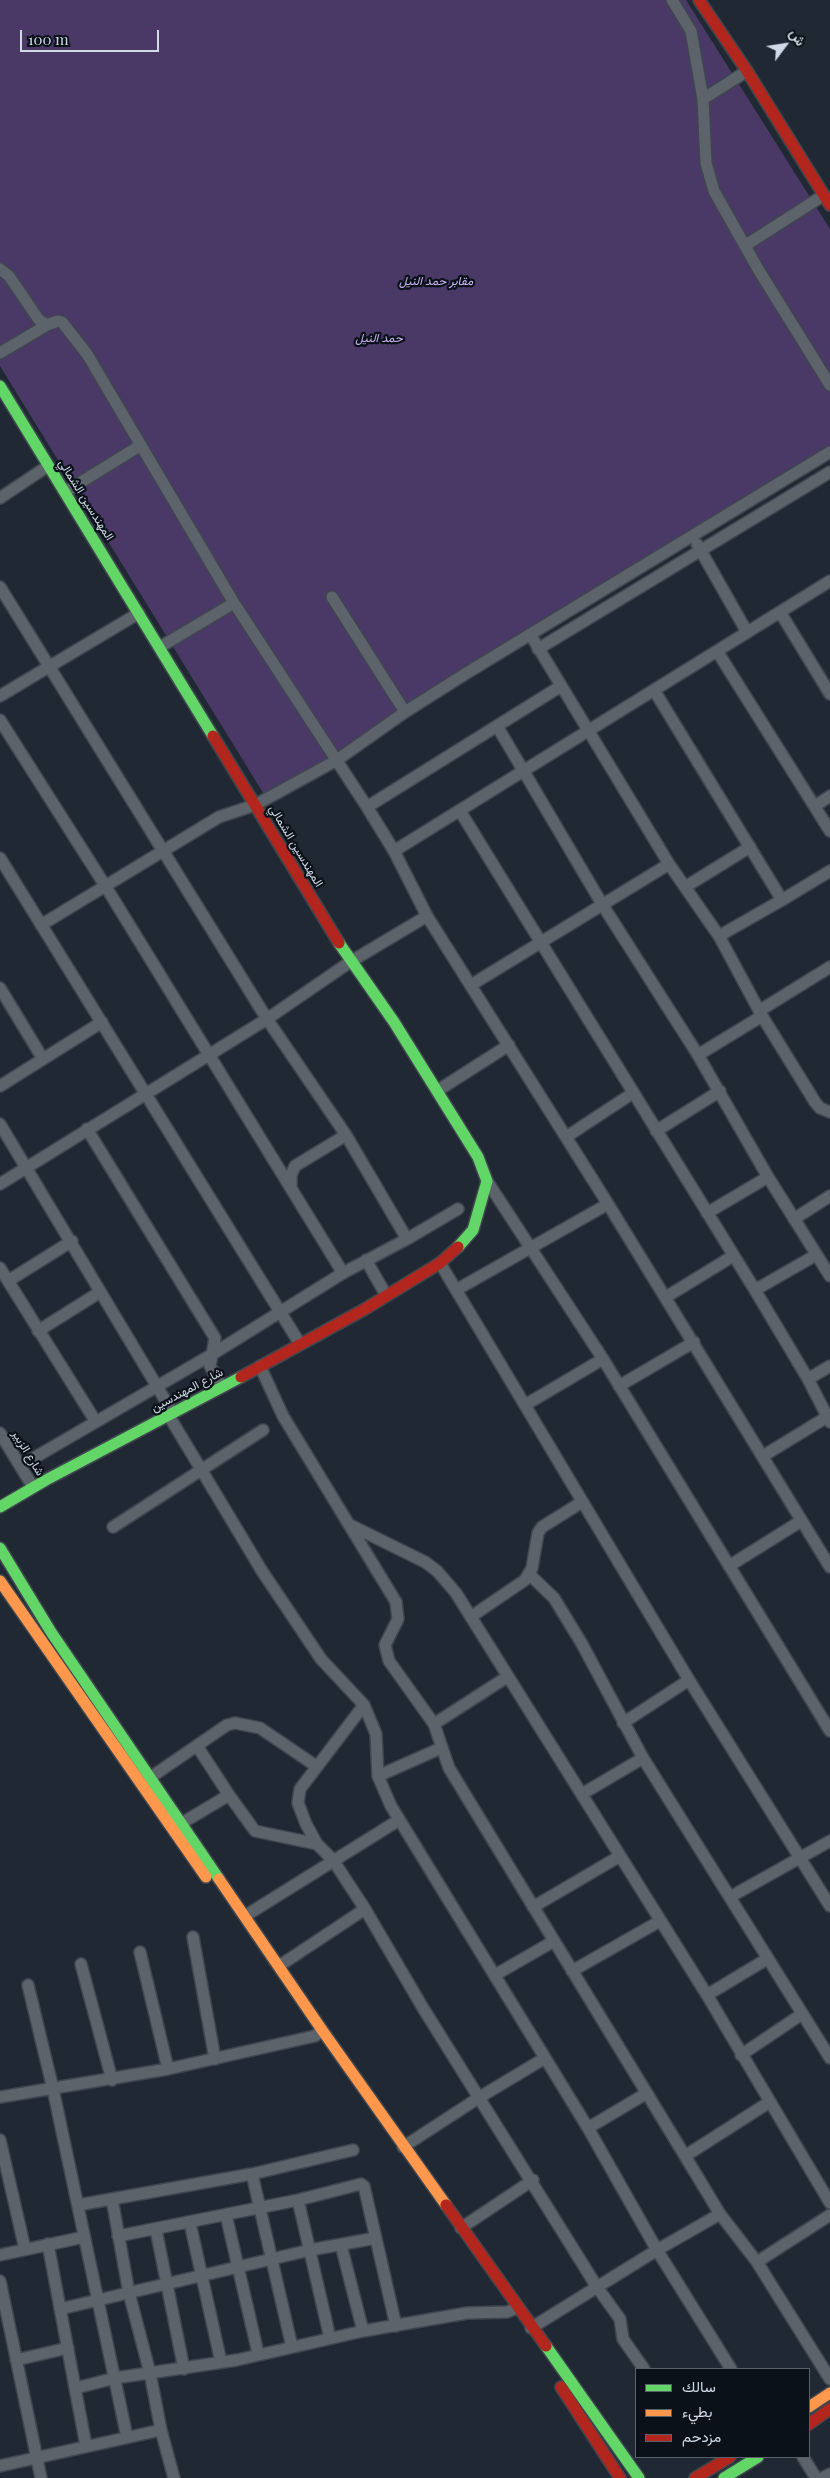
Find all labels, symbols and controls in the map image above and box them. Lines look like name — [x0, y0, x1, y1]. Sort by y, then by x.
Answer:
scale bar — [22, 20, 161, 52]
north arrow — [760, 20, 810, 70]
text: ش — [786, 25, 811, 49]
text: 100 m — [28, 29, 69, 49]
park label: مقابر حمد النيل — [399, 274, 473, 288]
park label: حمد النيل — [355, 331, 403, 345]
street label: المهندسين الشمالي — [55, 457, 117, 543]
street label: المهندسين الشمالي — [266, 802, 326, 890]
street label: شارع المهندسين — [149, 1365, 225, 1415]
street label: شارع الزبير — [9, 1428, 47, 1478]
legend — [635, 2368, 810, 2458]
text: سالك — [682, 2376, 716, 2396]
text: بطيء — [682, 2401, 712, 2421]
text: مزدحم — [682, 2426, 721, 2446]

